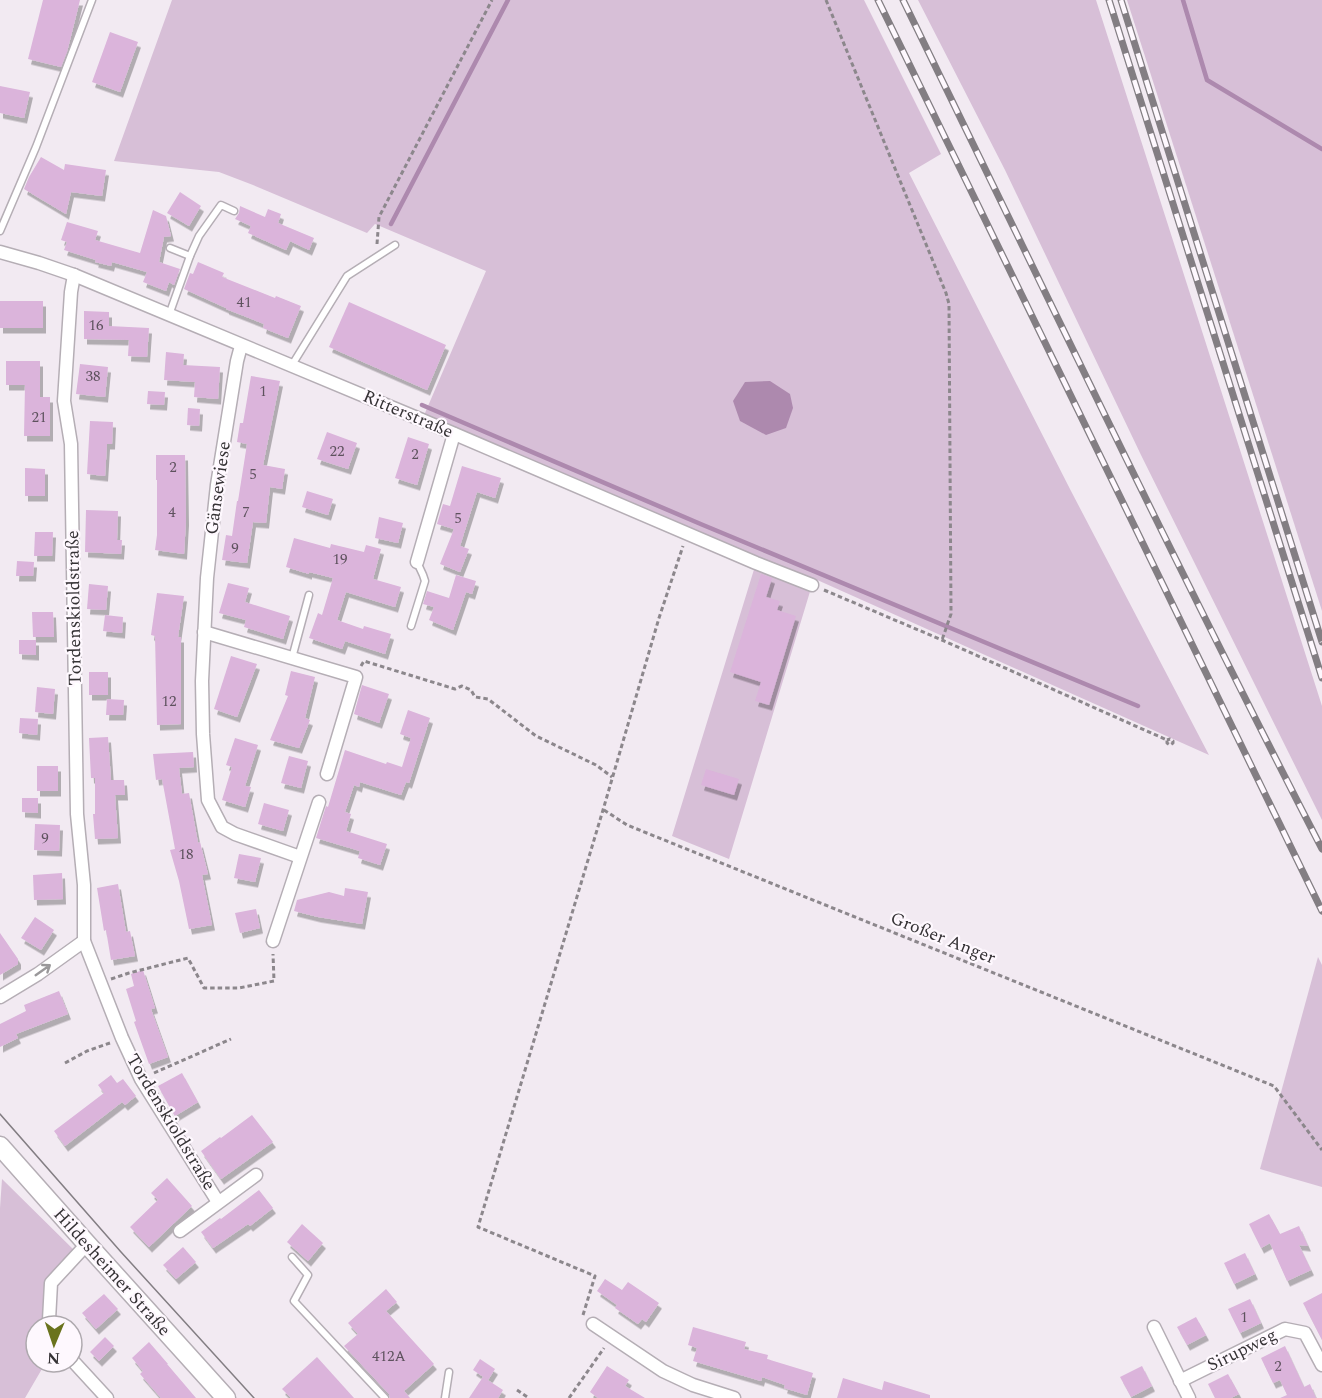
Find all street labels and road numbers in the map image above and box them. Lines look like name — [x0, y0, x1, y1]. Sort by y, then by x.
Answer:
street label: Ritterstraße — [359, 383, 457, 445]
street label: Gänsewiese — [198, 440, 238, 536]
street label: Tordenskioldstraße — [59, 530, 89, 686]
street label: Großer Anger — [886, 905, 1000, 971]
street label: Tordenskioldstraße — [119, 1048, 223, 1196]
street label: Hildesheimer Straße — [47, 1202, 177, 1342]
street label: Sirupweg — [1202, 1321, 1282, 1379]

